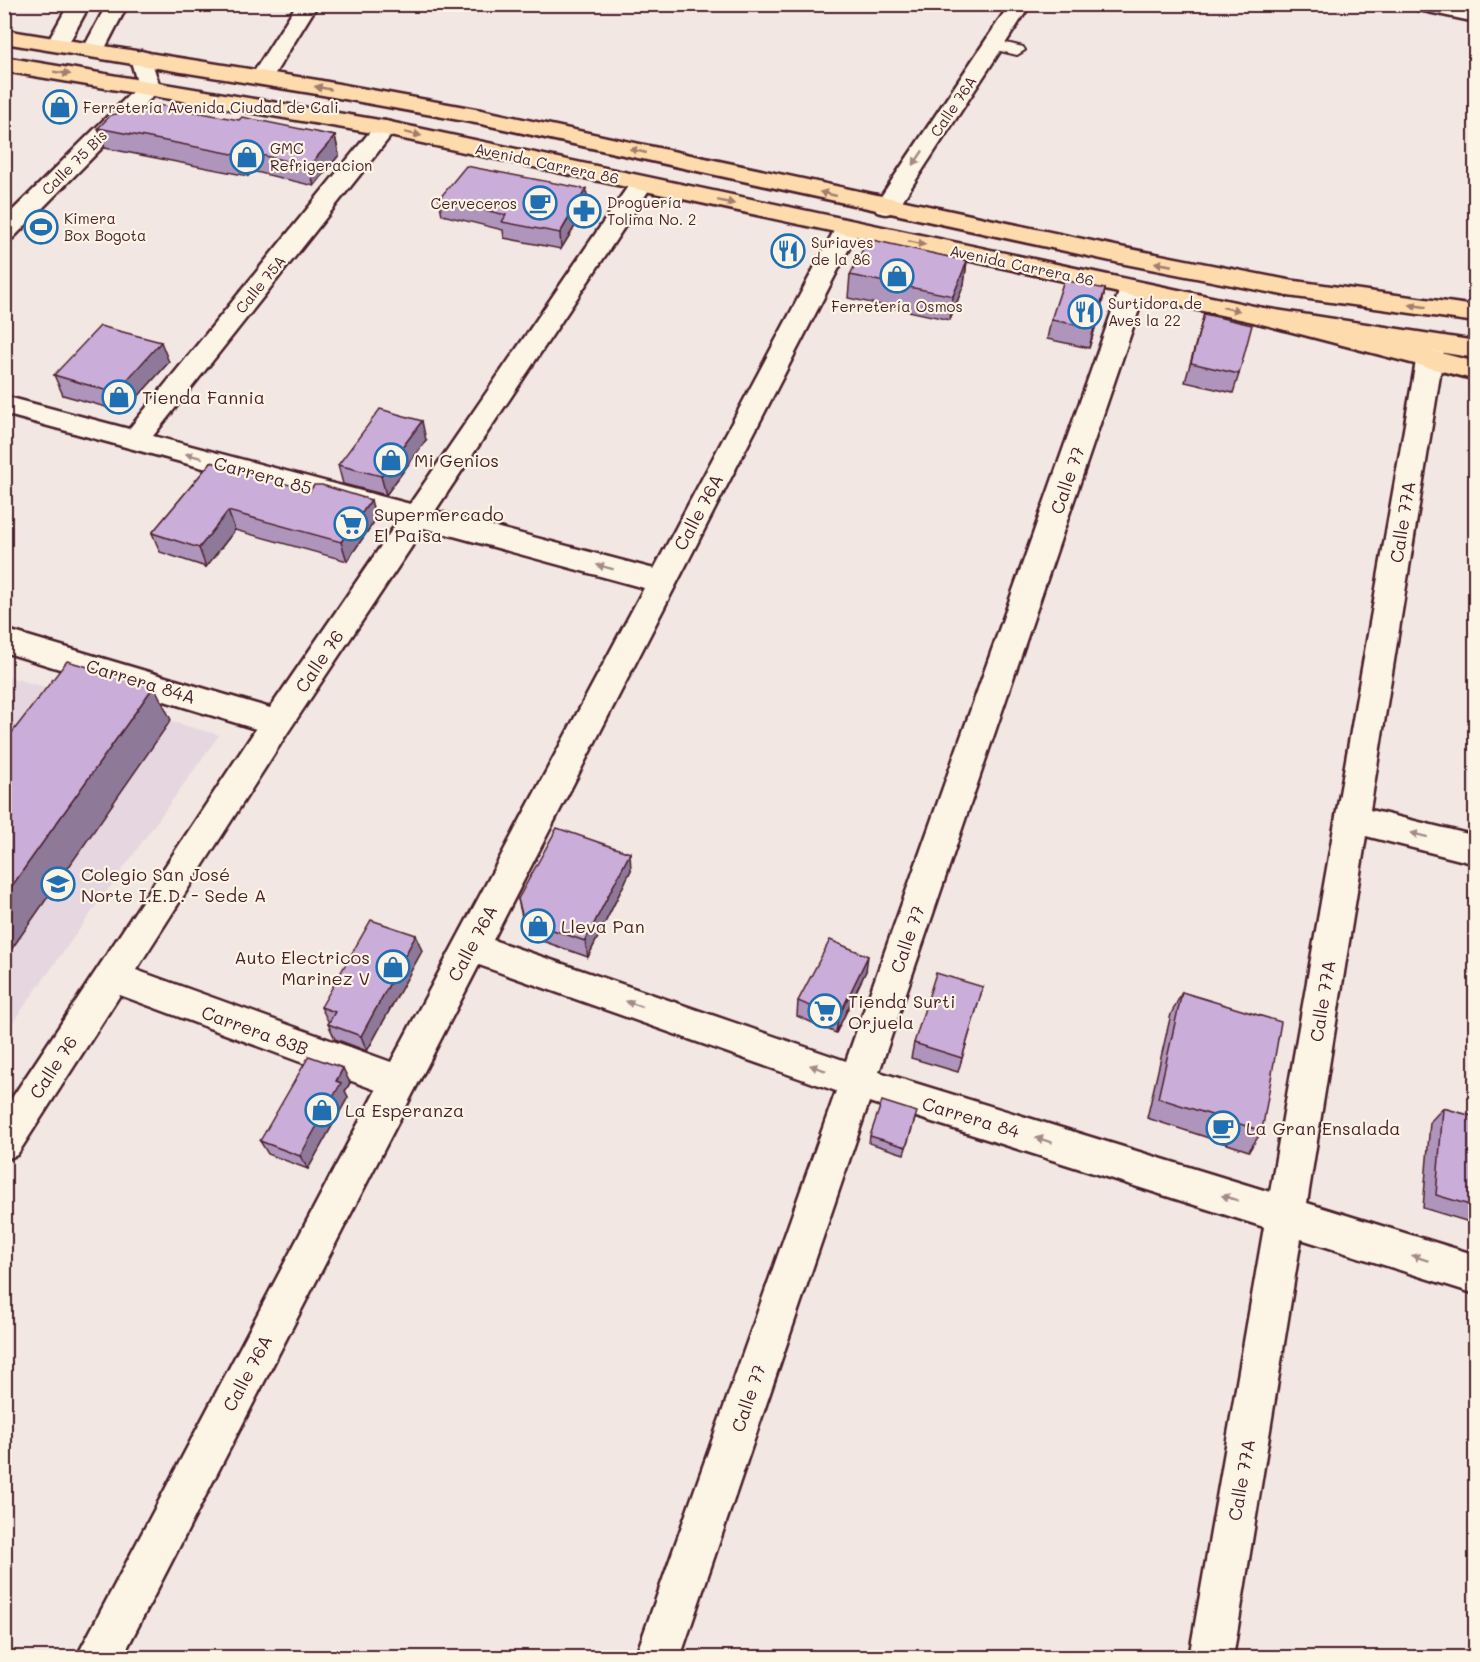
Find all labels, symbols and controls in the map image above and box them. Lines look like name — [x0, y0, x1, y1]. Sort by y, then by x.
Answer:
one-way arrow — [53, 69, 72, 78]
street label: Calle 76A — [925, 72, 981, 140]
one-way arrow — [314, 83, 333, 92]
shop icon: Ferretería Avenida Ciudad de Cali — [42, 89, 78, 125]
place label: Ferretería Avenida Ciudad de Cali — [83, 97, 339, 117]
street label: Calle 75 Bis — [37, 125, 111, 199]
one-way arrow — [404, 130, 423, 139]
place label: GMC Refrigeracion — [270, 138, 372, 175]
street label: Avenida Carrera 86 — [473, 138, 621, 188]
shop icon: GMC Refrigeracion — [229, 139, 265, 175]
one-way arrow — [628, 146, 647, 155]
one-way arrow — [912, 149, 924, 165]
cafe icon: Cerveceros — [522, 185, 558, 221]
one-way arrow — [819, 188, 838, 198]
place label: Droguería Tolima No. 2 — [607, 192, 696, 229]
place label: Cerveceros — [430, 193, 517, 213]
pharmacy icon: Droguería Tolima No. 2 — [566, 193, 602, 229]
one-way arrow — [717, 198, 736, 208]
place label: Kimera Box Bogota — [64, 208, 146, 245]
sports icon: Kimera Box Bogota — [23, 209, 59, 245]
place label: Suriaves de la 86 — [811, 232, 874, 269]
restaurant icon: Suriaves de la 86 — [770, 233, 806, 269]
one-way arrow — [908, 239, 926, 249]
street label: Avenida Carrera 86 — [948, 240, 1096, 290]
street label: Calle 75A — [230, 251, 290, 317]
shop icon: Ferretería Osmos — [879, 258, 915, 294]
one-way arrow — [1153, 259, 1172, 268]
place label: Surtidora de Aves la 22 — [1108, 293, 1202, 330]
restaurant icon: Surtidora de Aves la 22 — [1067, 294, 1103, 330]
place label: Ferretería Osmos — [831, 296, 963, 316]
one-way arrow — [1408, 302, 1427, 311]
one-way arrow — [1222, 305, 1241, 314]
shop icon: Tienda Fannia — [101, 379, 137, 415]
place label: Tienda Fannia — [142, 385, 265, 409]
shop icon: Mi Genios — [373, 442, 409, 478]
street label: Calle 77 — [1044, 443, 1090, 517]
place label: Mi Genios — [414, 448, 499, 472]
one-way arrow — [185, 450, 203, 460]
street label: Carrera 85 — [211, 450, 315, 500]
street label: Calle 76A — [668, 470, 728, 554]
street label: Calle 77A — [1384, 479, 1420, 565]
place label: Supermercado El Paisa — [374, 502, 504, 547]
supermarket icon: Supermercado El Paisa — [333, 506, 369, 542]
one-way arrow — [596, 561, 614, 571]
street label: Calle 76 — [289, 625, 349, 697]
street label: Carrera 84A — [83, 653, 199, 709]
one-way arrow — [1410, 830, 1428, 840]
place label: Colegio San José Norte I.E.D. - Sede A — [81, 862, 267, 907]
school or university icon: Colegio San José Norte I.E.D. - Sede A — [40, 866, 76, 902]
street label: Calle 76A — [442, 901, 502, 985]
street label: Calle 77 — [884, 902, 930, 976]
shop icon: Lleva Pan — [520, 908, 556, 944]
place label: Lleva Pan — [561, 914, 645, 938]
place label: Auto Electricos Marinez V — [234, 945, 370, 990]
shop icon: Auto Electricos Marinez V — [375, 949, 411, 985]
street label: Calle 77A — [1304, 958, 1340, 1044]
place label: Tienda Surti Orjuela — [848, 989, 955, 1034]
supermarket icon: Tienda Surti Orjuela — [807, 993, 843, 1029]
one-way arrow — [625, 999, 643, 1009]
street label: Carrera 83B — [198, 1000, 312, 1060]
street label: Calle 76 — [24, 1031, 82, 1103]
one-way arrow — [809, 1063, 827, 1073]
street label: Carrera 84 — [919, 1091, 1023, 1143]
shop icon: La Esperanza — [304, 1092, 340, 1128]
place label: La Esperanza — [345, 1098, 464, 1122]
cafe icon: La Gran Ensalada — [1205, 1110, 1241, 1146]
place label: La Gran Ensalada — [1246, 1116, 1400, 1140]
one-way arrow — [1035, 1135, 1053, 1144]
one-way arrow — [1221, 1193, 1239, 1202]
one-way arrow — [1411, 1252, 1429, 1262]
street label: Calle 76A — [217, 1331, 277, 1415]
street label: Calle 77 — [725, 1361, 771, 1435]
street label: Calle 77A — [1222, 1437, 1260, 1523]

